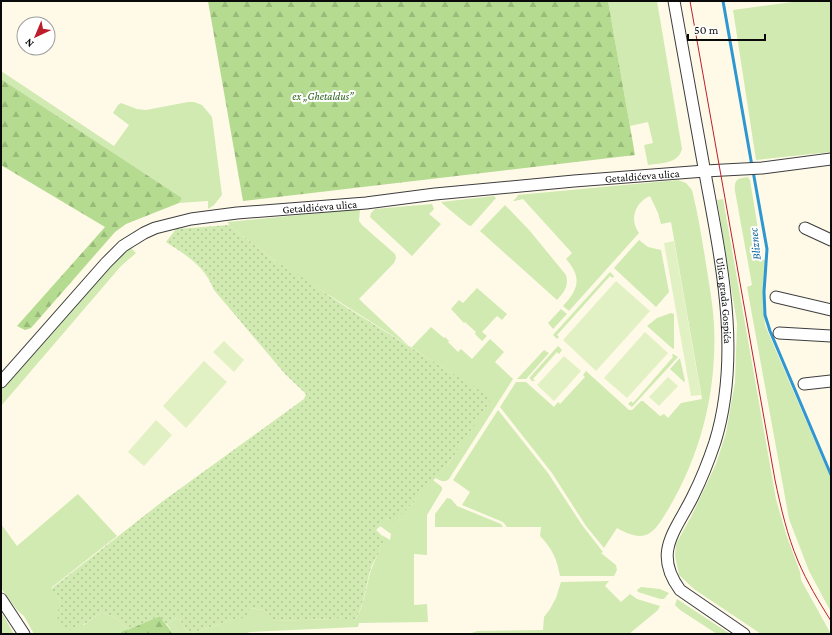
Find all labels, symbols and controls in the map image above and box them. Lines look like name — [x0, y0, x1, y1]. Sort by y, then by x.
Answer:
north arrow — [16, 16, 56, 56]
scale bar — [688, 16, 765, 42]
text: 50 m — [694, 23, 719, 37]
text: N — [22, 36, 36, 50]
park label: ex „Ghetaldus” — [292, 90, 354, 103]
street label: Getaldićeva ulica — [604, 167, 680, 185]
street label: Getaldićeva ulica — [282, 198, 358, 215]
water label: Bliznec — [746, 227, 764, 261]
street label: Ulica grada Gospića — [714, 257, 734, 344]

